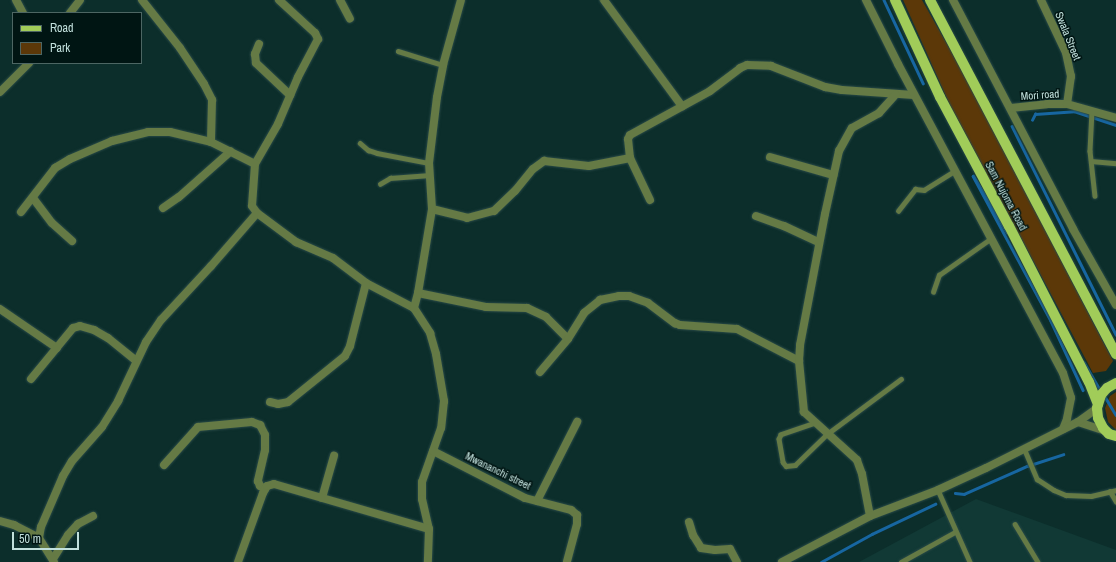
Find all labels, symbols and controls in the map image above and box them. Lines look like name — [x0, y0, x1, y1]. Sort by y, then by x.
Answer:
street label: Swala Street — [1052, 10, 1084, 62]
legend — [12, 12, 142, 64]
text: Road — [50, 20, 74, 36]
text: Park — [50, 40, 70, 56]
street label: Mori road — [1020, 87, 1060, 103]
street label: Sam Nujoma Road — [982, 159, 1030, 233]
street label: Mwananchi street — [463, 449, 533, 493]
scale bar — [14, 524, 81, 550]
text: 50 m — [19, 531, 41, 547]

